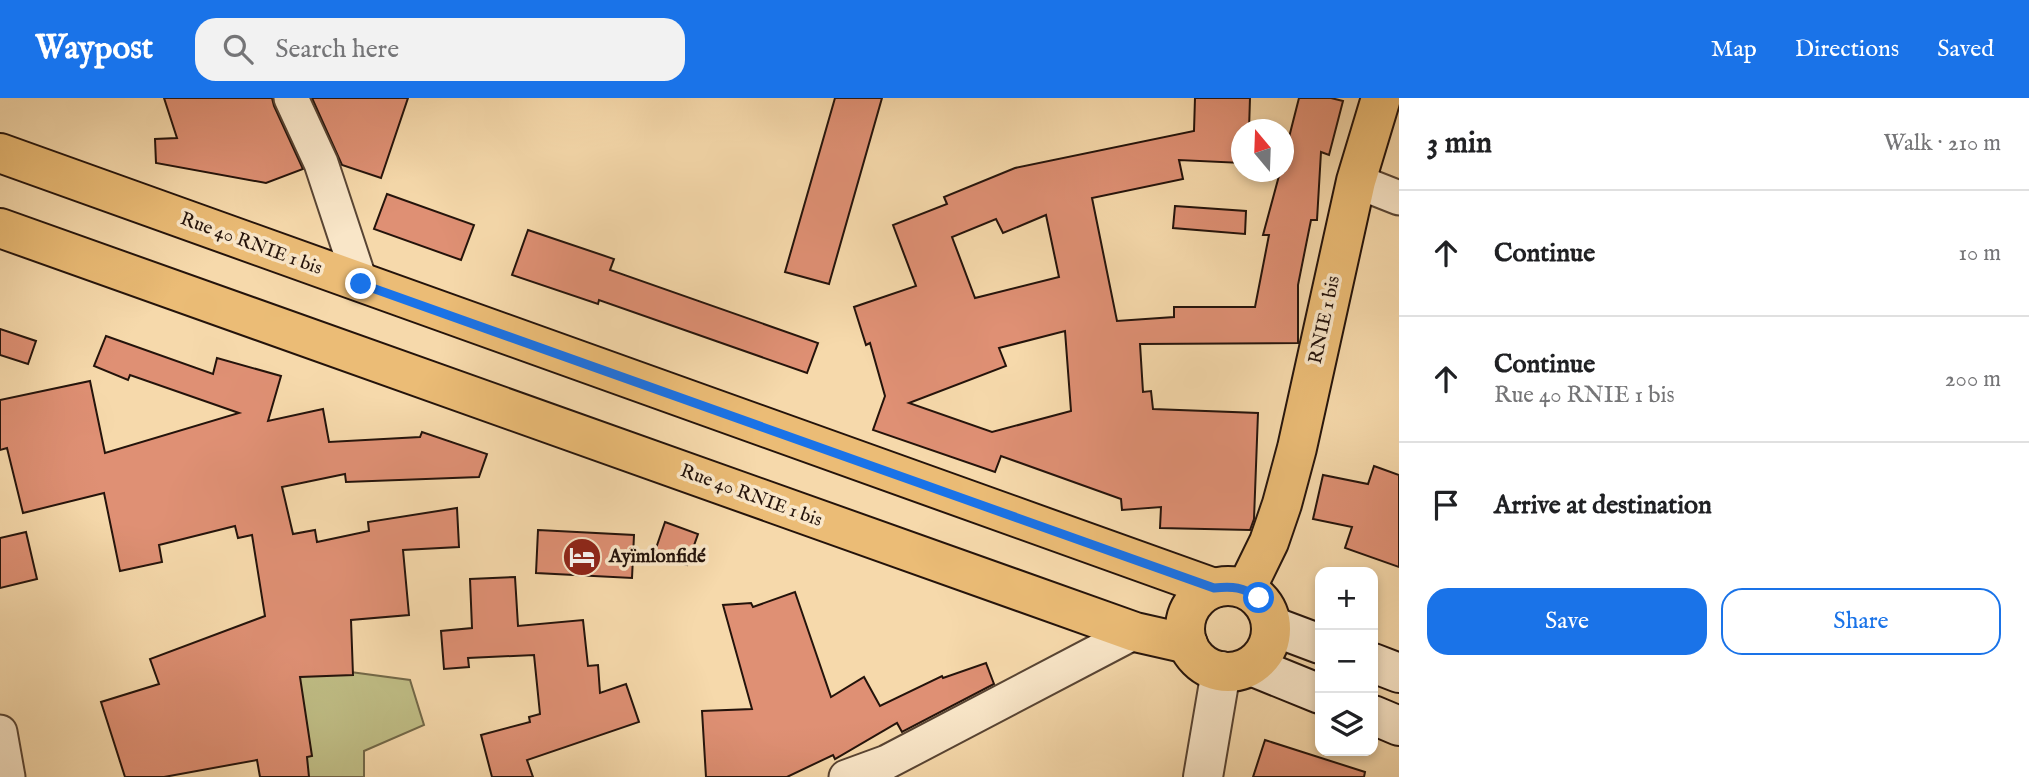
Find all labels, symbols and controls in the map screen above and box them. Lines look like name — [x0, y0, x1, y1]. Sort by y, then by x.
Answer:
search box — [195, 18, 685, 81]
text: Waypost — [35, 28, 153, 70]
icon: search — [219, 30, 257, 68]
text: Search here — [275, 33, 399, 66]
text: Map — [1711, 34, 1757, 65]
text: Directions — [1795, 34, 1899, 65]
text: Saved — [1937, 34, 1994, 65]
north arrow — [1231, 119, 1294, 182]
text: 3 min — [1427, 125, 1492, 163]
text: Walk · 210 m — [1884, 129, 2001, 158]
street label: Rue 40 RNIE 1 bis — [177, 207, 325, 281]
icon: ahead — [1427, 234, 1465, 272]
text: Continue — [1494, 237, 1595, 270]
text: 10 m — [1958, 239, 2001, 268]
route end — [345, 268, 376, 299]
street label: RNIE 1 bis — [1304, 274, 1346, 366]
text: Continue — [1494, 348, 1595, 381]
icon: ahead — [1427, 360, 1465, 398]
text: 200 m — [1945, 365, 2001, 394]
text: Rue 40 RNIE 1 bis — [1494, 381, 1675, 410]
street label: Rue 40 RNIE 1 bis — [677, 459, 825, 533]
icon: arrive — [1427, 486, 1465, 524]
text: Arrive at destination — [1494, 489, 1712, 522]
hotel icon: Ayïmlonfidé — [561, 536, 603, 578]
place label: Ayïmlonfidé — [608, 545, 706, 569]
map controls — [1315, 567, 1378, 756]
button: + — [1315, 567, 1378, 630]
route start — [1243, 582, 1274, 613]
button: Save — [1427, 588, 1707, 655]
button: Share — [1721, 588, 2001, 655]
button: − — [1315, 630, 1378, 693]
button: layers — [1315, 693, 1378, 756]

